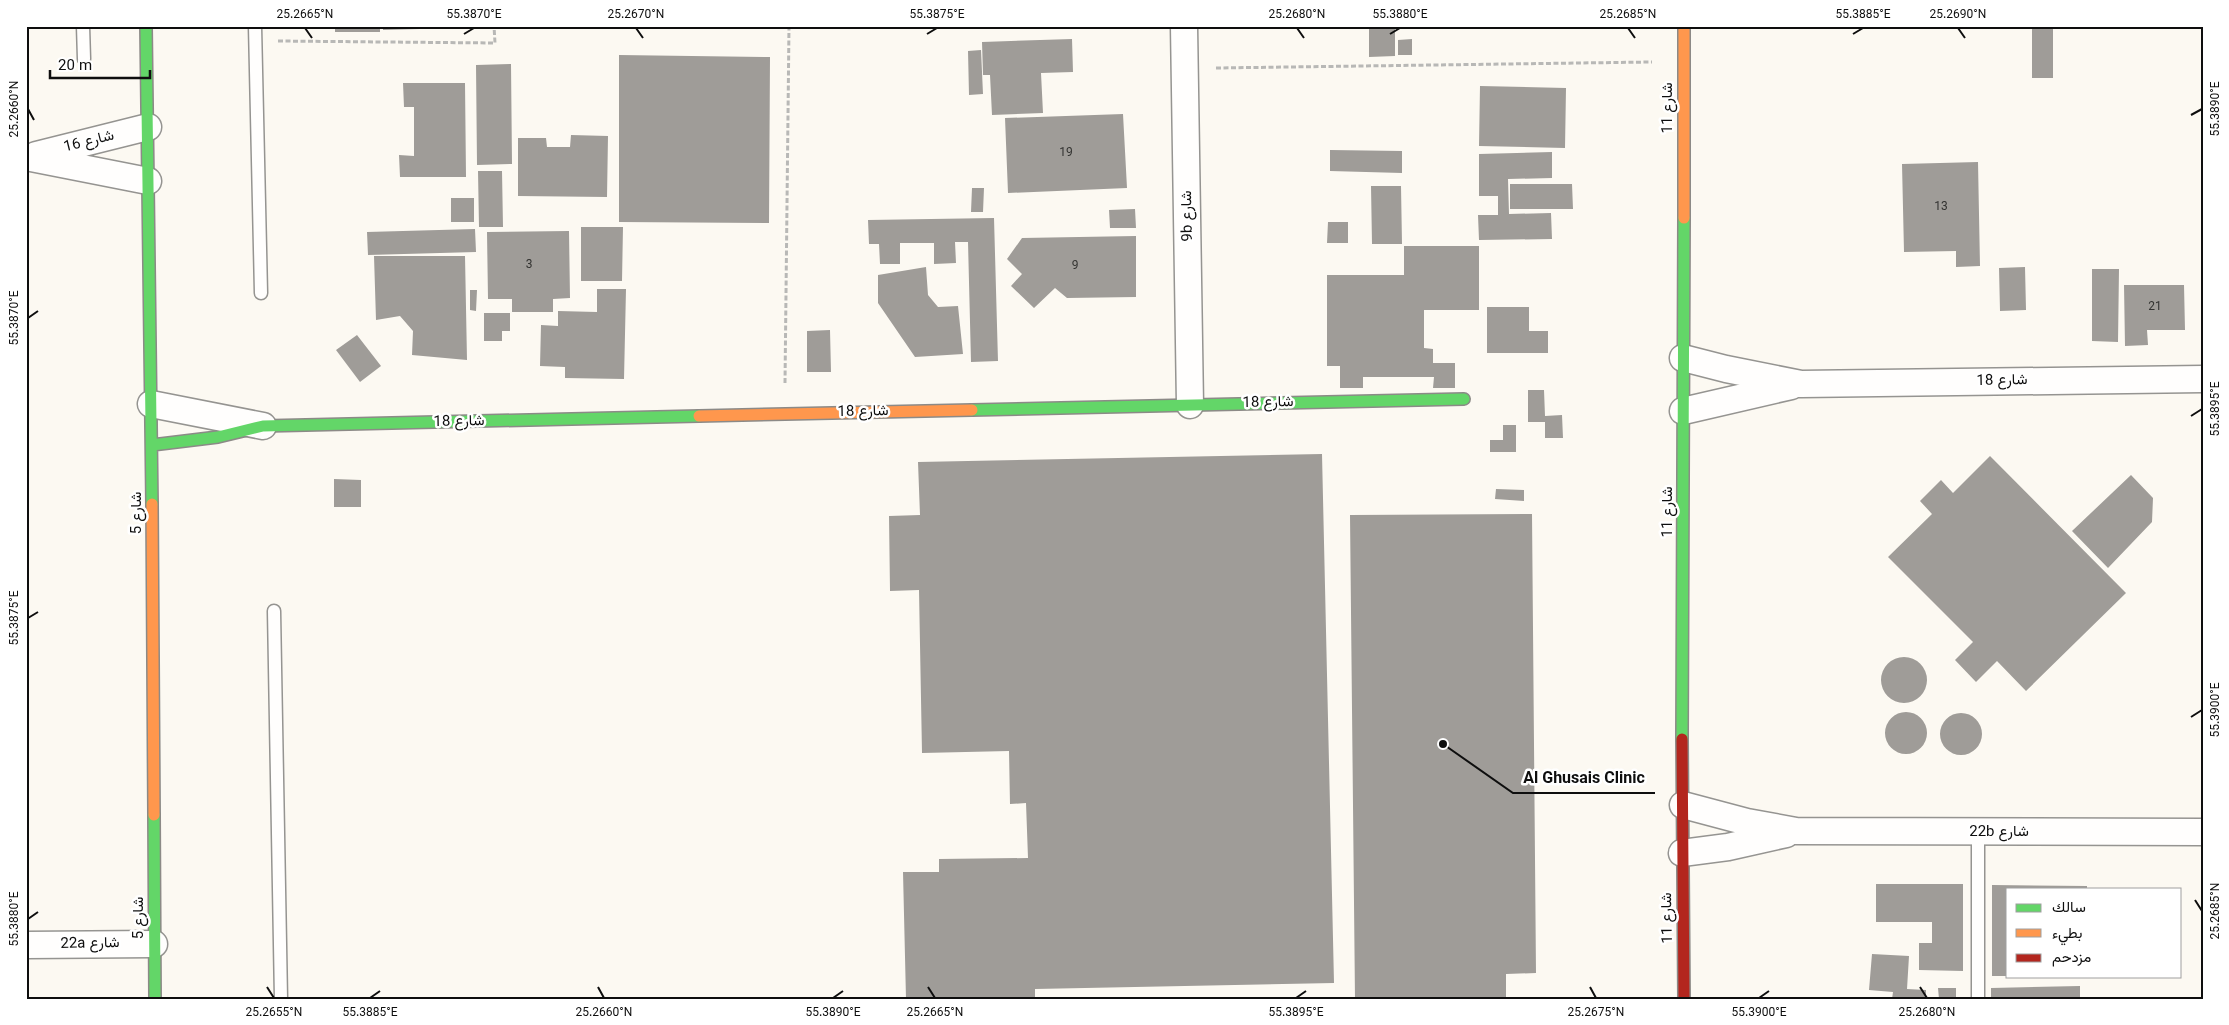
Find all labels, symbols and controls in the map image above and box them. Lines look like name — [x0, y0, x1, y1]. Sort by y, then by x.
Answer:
text: 25.2665°N — [277, 6, 333, 24]
text: 55.3870°E — [446, 6, 502, 24]
text: 25.2670°N — [608, 6, 664, 24]
text: 55.3875°E — [909, 6, 965, 24]
text: 25.2680°N — [1269, 6, 1325, 24]
text: 55.3880°E — [1372, 6, 1428, 24]
text: 25.2685°N — [1600, 6, 1656, 24]
text: 55.3885°E — [1835, 6, 1891, 24]
text: 25.2690°N — [1930, 6, 1986, 24]
scale bar — [50, 48, 150, 80]
text: 20 m — [58, 55, 92, 78]
text: 25.2660°N — [6, 81, 24, 137]
text: 55.3890°E — [2207, 81, 2225, 137]
street label: شارع 11 — [1657, 82, 1680, 134]
street label: شارع 16 — [61, 125, 117, 159]
house number: 19 — [1059, 144, 1073, 162]
street label: 9b شارع — [1176, 190, 1200, 242]
house number: 13 — [1934, 198, 1948, 216]
house number: 3 — [526, 256, 532, 274]
house number: 9 — [1072, 257, 1078, 275]
text: 55.3870°E — [6, 290, 24, 346]
house number: 21 — [2148, 298, 2162, 316]
street label: شارع 18 — [1976, 369, 2028, 393]
text: 55.3895°E — [2207, 381, 2225, 437]
street label: شارع 18 — [1242, 391, 1294, 415]
street label: شارع 18 — [837, 400, 889, 424]
street label: شارع 18 — [433, 410, 485, 434]
street label: شارع 11 — [1657, 486, 1680, 538]
street label: شارع 5 — [126, 492, 149, 534]
text: 55.3875°E — [6, 590, 24, 646]
text: 55.3900°E — [2207, 682, 2225, 738]
callout: Al Ghusais Clinic — [1513, 762, 1655, 793]
text: Al Ghusais Clinic — [1523, 767, 1645, 792]
street label: 22b شارع — [1969, 821, 2029, 844]
text: 25.2685°N — [2207, 883, 2225, 939]
legend — [2006, 888, 2182, 978]
text: 55.3880°E — [6, 891, 24, 947]
street label: شارع 11 — [1656, 892, 1680, 944]
street label: شارع 5 — [128, 897, 151, 939]
text: سالك — [2052, 897, 2086, 920]
text: بطيء — [2052, 923, 2082, 946]
street label: 22a شارع — [60, 932, 120, 956]
text: مزدحم — [2052, 947, 2091, 970]
text: 25.2655°N — [246, 1004, 302, 1022]
text: 55.3885°E — [342, 1004, 398, 1022]
text: 25.2660°N — [576, 1004, 632, 1022]
text: 55.3890°E — [805, 1004, 861, 1022]
text: 25.2665°N — [907, 1004, 963, 1022]
text: 55.3895°E — [1268, 1004, 1324, 1022]
text: 25.2675°N — [1568, 1004, 1624, 1022]
text: 55.3900°E — [1731, 1004, 1787, 1022]
text: 25.2680°N — [1899, 1004, 1955, 1022]

